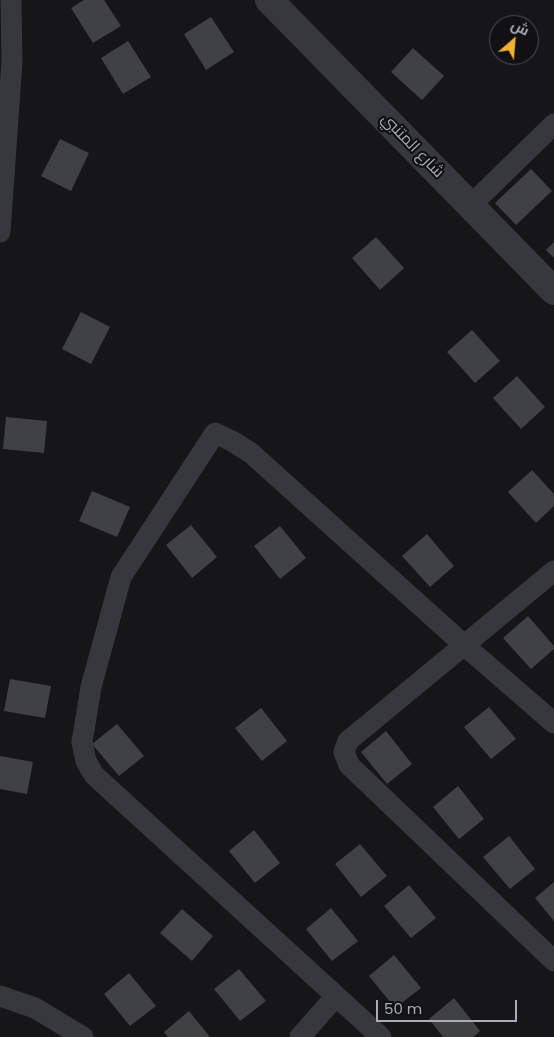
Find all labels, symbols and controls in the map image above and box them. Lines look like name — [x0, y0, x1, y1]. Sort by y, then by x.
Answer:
north arrow — [489, 15, 539, 65]
text: ش — [508, 15, 533, 41]
street label: شارع المتنبي — [377, 110, 447, 182]
scale bar — [379, 990, 520, 1022]
text: 50 m — [384, 998, 422, 1019]

